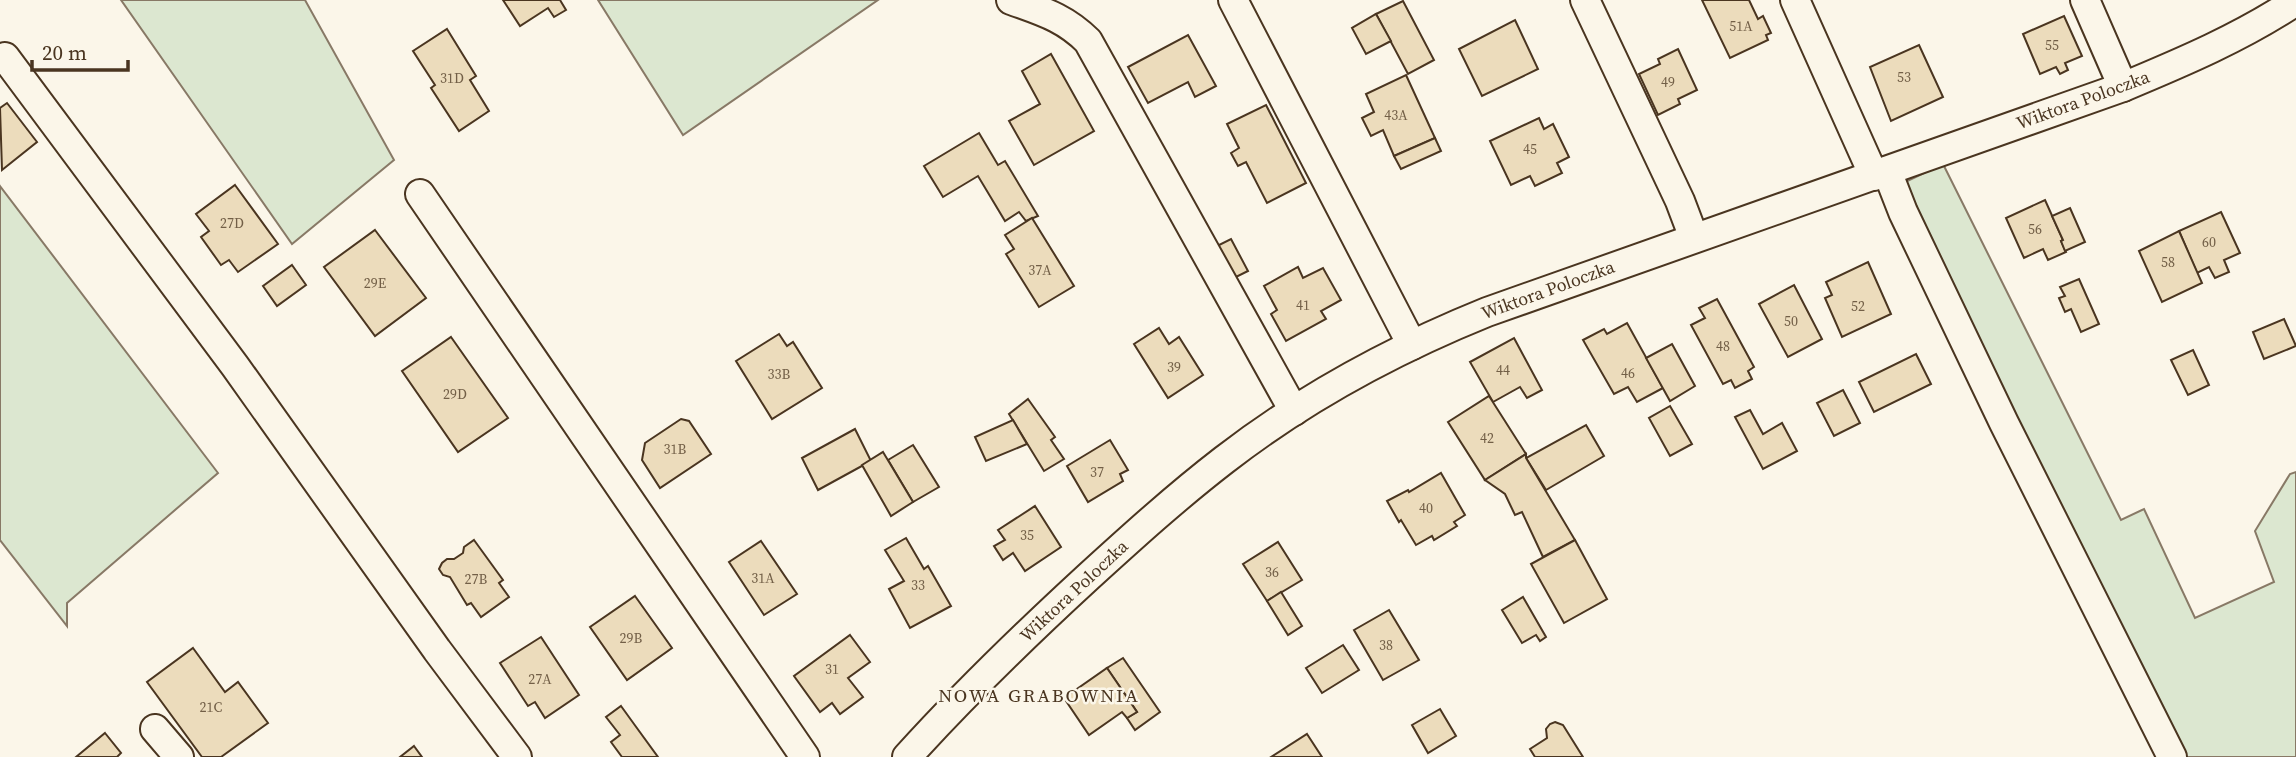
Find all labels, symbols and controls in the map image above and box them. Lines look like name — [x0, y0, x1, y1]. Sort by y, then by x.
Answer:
house number: 51A — [1729, 16, 1753, 36]
scale bar — [32, 28, 128, 72]
house number: 55 — [2045, 35, 2059, 55]
text: 20 m — [42, 38, 87, 67]
street label: Wiktora Poloczka — [2013, 64, 2154, 135]
house number: 53 — [1897, 67, 1911, 87]
house number: 31D — [440, 68, 464, 88]
house number: 49 — [1661, 72, 1675, 92]
house number: 43A — [1384, 105, 1408, 125]
house number: 45 — [1523, 139, 1537, 159]
house number: 27D — [220, 213, 244, 233]
house number: 56 — [2028, 219, 2042, 239]
house number: 60 — [2202, 232, 2216, 252]
house number: 58 — [2161, 252, 2175, 272]
street label: Wiktora Poloczka — [1478, 254, 1619, 325]
house number: 37A — [1028, 260, 1052, 280]
house number: 29E — [364, 273, 386, 293]
house number: 41 — [1296, 295, 1310, 315]
house number: 52 — [1851, 296, 1865, 316]
house number: 50 — [1784, 311, 1798, 331]
house number: 48 — [1716, 336, 1730, 356]
house number: 39 — [1167, 357, 1181, 377]
house number: 44 — [1496, 360, 1510, 380]
house number: 46 — [1621, 363, 1635, 383]
house number: 33B — [768, 364, 791, 384]
house number: 29D — [443, 384, 467, 404]
house number: 42 — [1480, 428, 1494, 448]
house number: 31B — [664, 439, 687, 459]
house number: 37 — [1090, 462, 1104, 482]
house number: 40 — [1419, 498, 1433, 518]
house number: 35 — [1020, 525, 1034, 545]
street label: Wiktora Poloczka — [1014, 533, 1134, 647]
house number: 36 — [1265, 562, 1279, 582]
house number: 31A — [751, 568, 775, 588]
house number: 27B — [465, 569, 488, 589]
house number: 33 — [911, 575, 925, 595]
house number: 29B — [620, 628, 643, 648]
house number: 38 — [1379, 635, 1393, 655]
house number: 31 — [825, 659, 839, 679]
house number: 27A — [528, 669, 552, 689]
district label: NOWA GRABOWNIA — [938, 682, 1140, 708]
house number: 21C — [200, 697, 223, 717]

